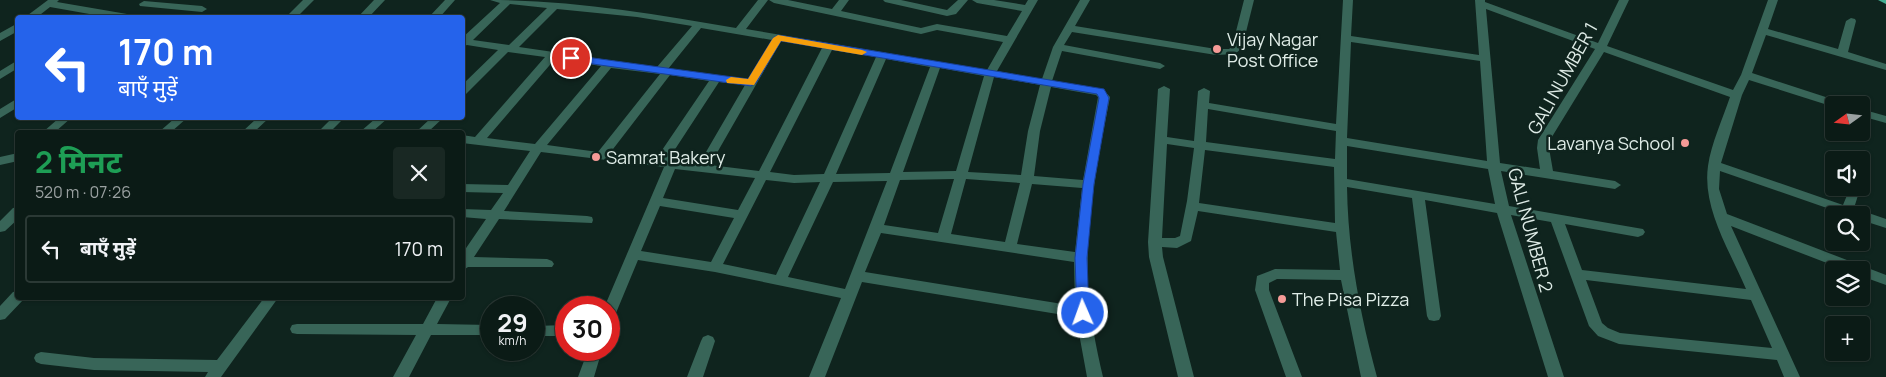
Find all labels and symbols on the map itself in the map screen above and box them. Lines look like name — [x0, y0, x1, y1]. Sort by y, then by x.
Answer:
street label: GALI NUMBER 1 — [1521, 18, 1603, 138]
place label: Vijay Nagar Post Office — [1227, 27, 1319, 72]
pin — [550, 37, 592, 79]
marker: Vijay Nagar Post Office — [1211, 43, 1223, 55]
north arrow — [1825, 96, 1870, 141]
place label: Lavanya School — [1547, 131, 1675, 155]
marker: Lavanya School — [1679, 137, 1691, 149]
place label: Samrat Bakery — [606, 145, 726, 169]
marker: Samrat Bakery — [590, 151, 602, 163]
street label: GALI NUMBER 2 — [1503, 165, 1559, 295]
position arrow — [1056, 286, 1108, 338]
place label: The Pisa Pizza — [1292, 287, 1409, 311]
marker: The Pisa Pizza — [1276, 293, 1288, 305]
speed limit sign: 30 — [555, 296, 620, 361]

